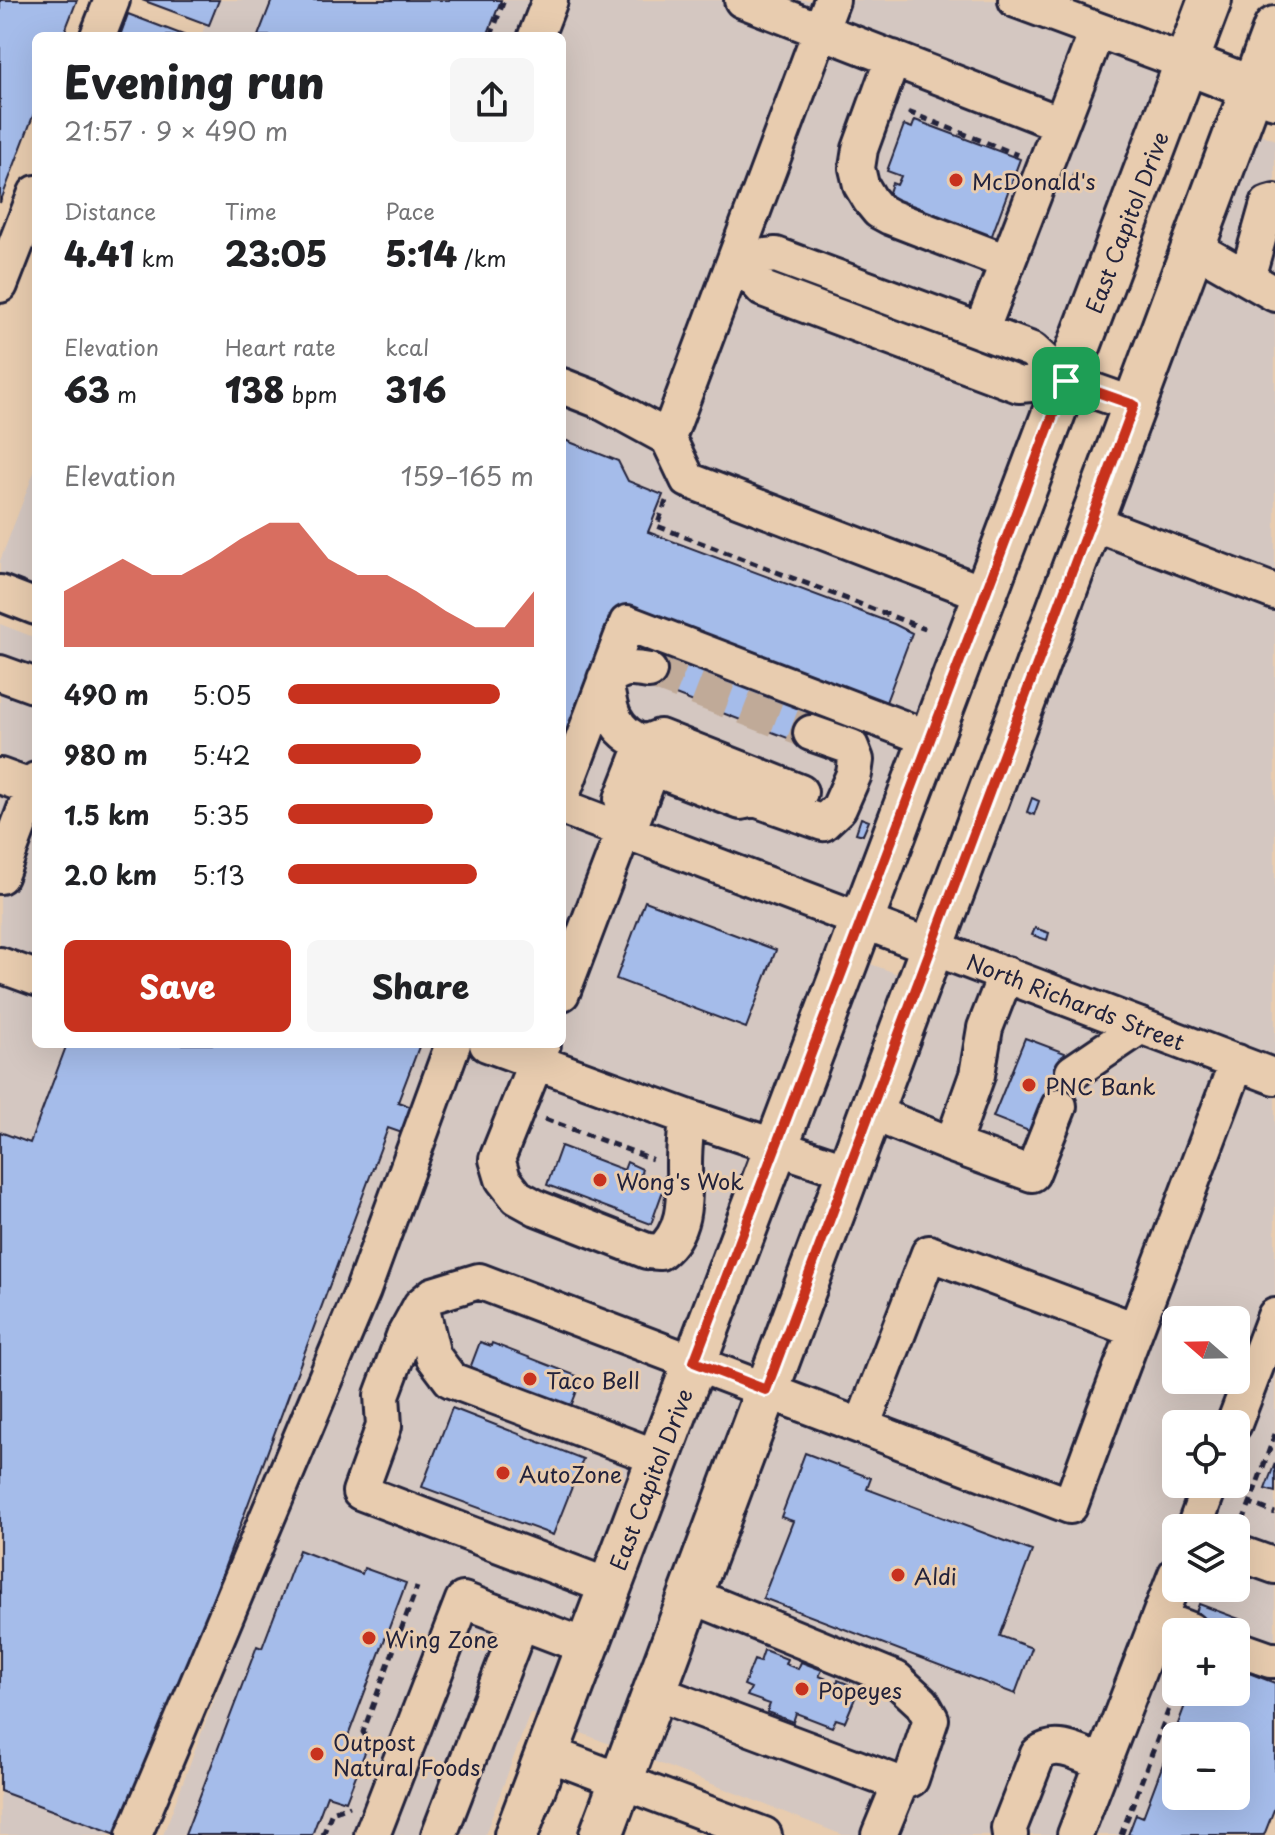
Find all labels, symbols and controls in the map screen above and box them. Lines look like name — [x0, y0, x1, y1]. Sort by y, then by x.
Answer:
text: Evening run — [64, 48, 325, 114]
button: share — [450, 58, 534, 142]
text: 21:57 · 9 × 490 m — [64, 111, 288, 150]
street label: East Capitol Drive — [1076, 126, 1176, 318]
place label: McDonald's — [972, 164, 1095, 197]
marker: McDonald's — [947, 171, 965, 189]
text: Distance — [64, 194, 156, 227]
text: Time — [225, 194, 277, 227]
text: Pace — [385, 194, 435, 227]
text: 4.41 — [64, 227, 134, 279]
text: 23:05 — [225, 227, 328, 279]
text: 5:14 — [385, 227, 457, 279]
text: km — [134, 241, 175, 274]
text: /km — [457, 241, 506, 274]
text: Elevation — [64, 330, 159, 363]
text: Heart rate — [225, 330, 336, 363]
text: kcal — [385, 330, 429, 363]
pin — [1032, 347, 1100, 415]
icon: arrive — [1044, 359, 1088, 403]
text: 63 — [64, 363, 110, 415]
text: 138 — [225, 363, 285, 415]
text: 316 — [385, 363, 446, 415]
text: m — [110, 377, 137, 410]
text: bpm — [285, 377, 337, 410]
text: Elevation — [64, 456, 176, 495]
text: 159–165 m — [401, 456, 534, 495]
text: 490 m — [64, 675, 149, 714]
text: 5:05 — [192, 675, 252, 714]
text: 980 m — [64, 735, 148, 774]
text: 5:42 — [192, 735, 251, 774]
text: 1.5 km — [64, 795, 150, 834]
text: 5:35 — [192, 795, 249, 834]
text: 2.0 km — [64, 855, 157, 894]
text: 5:13 — [192, 855, 245, 894]
button: Save — [64, 940, 291, 1032]
button: Share — [307, 940, 534, 1032]
street label: North Richards Street — [962, 944, 1190, 1058]
place label: PNC Bank — [1045, 1069, 1156, 1102]
marker: PNC Bank — [1020, 1076, 1038, 1094]
place label: Wong's Wok — [616, 1164, 744, 1197]
marker: Wong's Wok — [591, 1171, 609, 1189]
north arrow — [1162, 1306, 1250, 1394]
map controls — [1162, 1306, 1250, 1810]
place label: Taco Bell — [546, 1363, 640, 1396]
marker: Taco Bell — [521, 1370, 539, 1388]
street label: East Capitol Drive — [600, 1383, 700, 1575]
button: locate — [1162, 1410, 1250, 1498]
place label: AutoZone — [519, 1457, 622, 1490]
marker: AutoZone — [494, 1464, 512, 1482]
button: layers — [1162, 1514, 1250, 1602]
place label: Aldi — [914, 1559, 957, 1592]
marker: Aldi — [889, 1566, 907, 1584]
button: + — [1162, 1618, 1250, 1706]
place label: Wing Zone — [385, 1622, 499, 1655]
marker: Wing Zone — [360, 1629, 378, 1647]
place label: Popeyes — [818, 1673, 902, 1706]
marker: Popeyes — [793, 1680, 811, 1698]
button: − — [1162, 1722, 1250, 1810]
place label: Outpost Natural Foods — [333, 1725, 480, 1783]
marker: Outpost Natural Foods — [308, 1745, 326, 1763]

